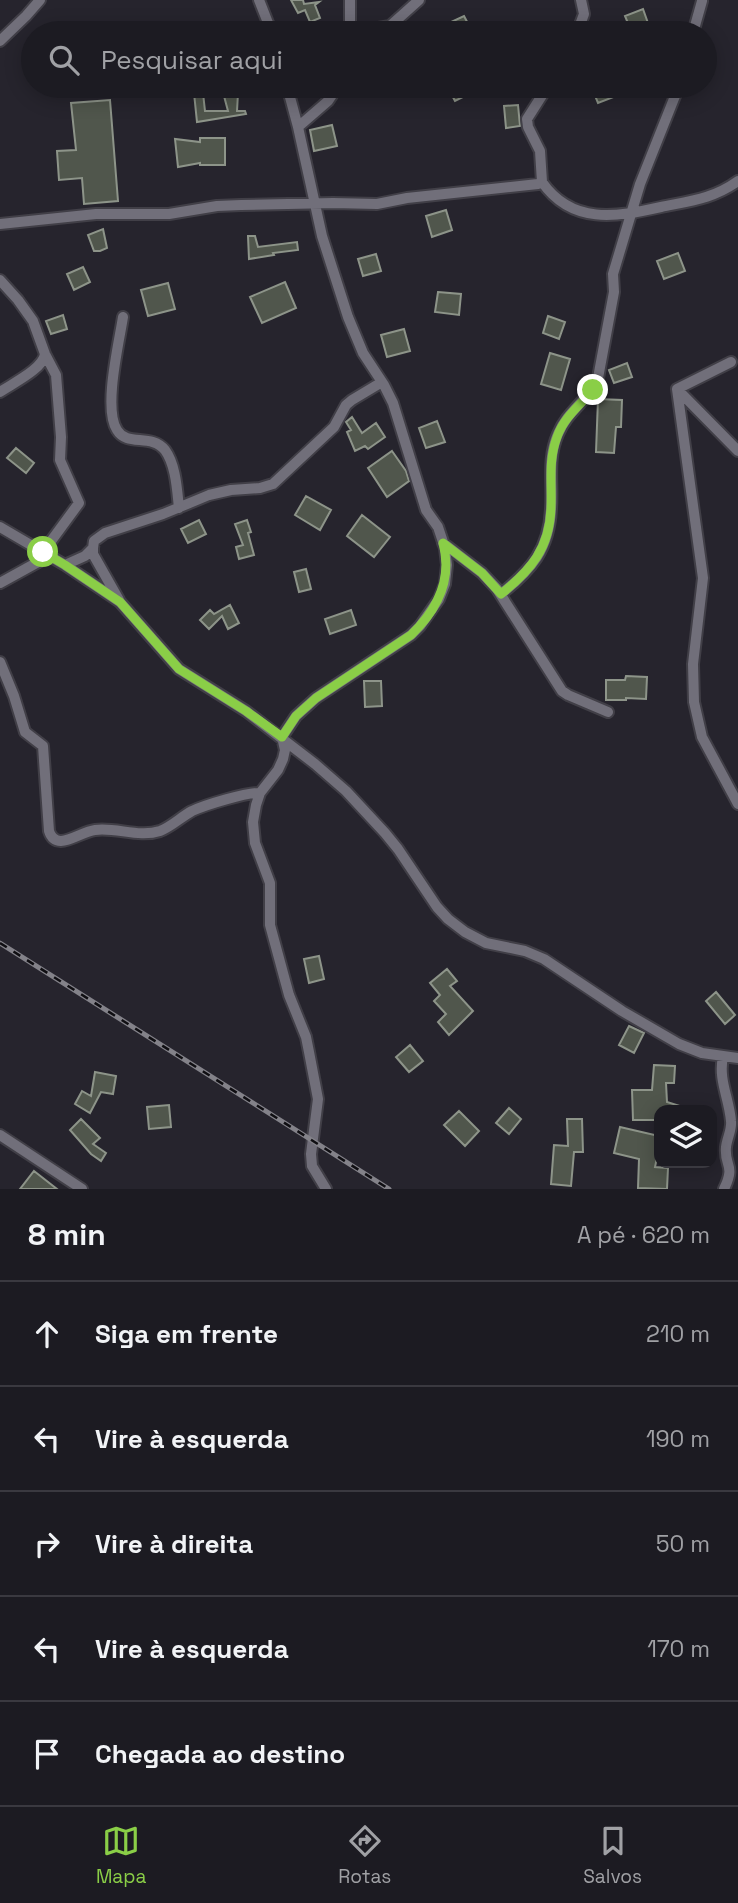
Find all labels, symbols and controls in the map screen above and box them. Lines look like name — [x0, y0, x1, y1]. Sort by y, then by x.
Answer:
search box — [21, 21, 717, 98]
icon: search — [45, 41, 83, 79]
text: Pesquisar aqui — [101, 43, 283, 77]
route end — [577, 374, 608, 405]
route start — [27, 536, 58, 567]
map controls — [654, 1105, 717, 1168]
button: layers — [654, 1105, 717, 1168]
text: 8 min — [28, 1215, 106, 1254]
text: A pé · 620 m — [577, 1220, 710, 1250]
icon: ahead — [28, 1315, 66, 1353]
text: Siga em frente — [95, 1317, 278, 1351]
text: 210 m — [646, 1319, 710, 1349]
icon: left — [28, 1420, 66, 1458]
text: Vire à esquerda — [95, 1422, 289, 1456]
text: 190 m — [646, 1424, 710, 1454]
icon: right — [28, 1525, 66, 1563]
text: Vire à direita — [95, 1527, 253, 1561]
text: 50 m — [656, 1529, 710, 1559]
icon: left — [28, 1630, 66, 1668]
text: Vire à esquerda — [95, 1632, 289, 1666]
text: 170 m — [647, 1634, 710, 1664]
icon: arrive — [28, 1735, 66, 1773]
text: Chegada ao destino — [95, 1737, 345, 1771]
tab: Mapa — [96, 1822, 146, 1889]
tab: Rotas — [338, 1822, 391, 1889]
tab: Salvos — [583, 1822, 642, 1889]

